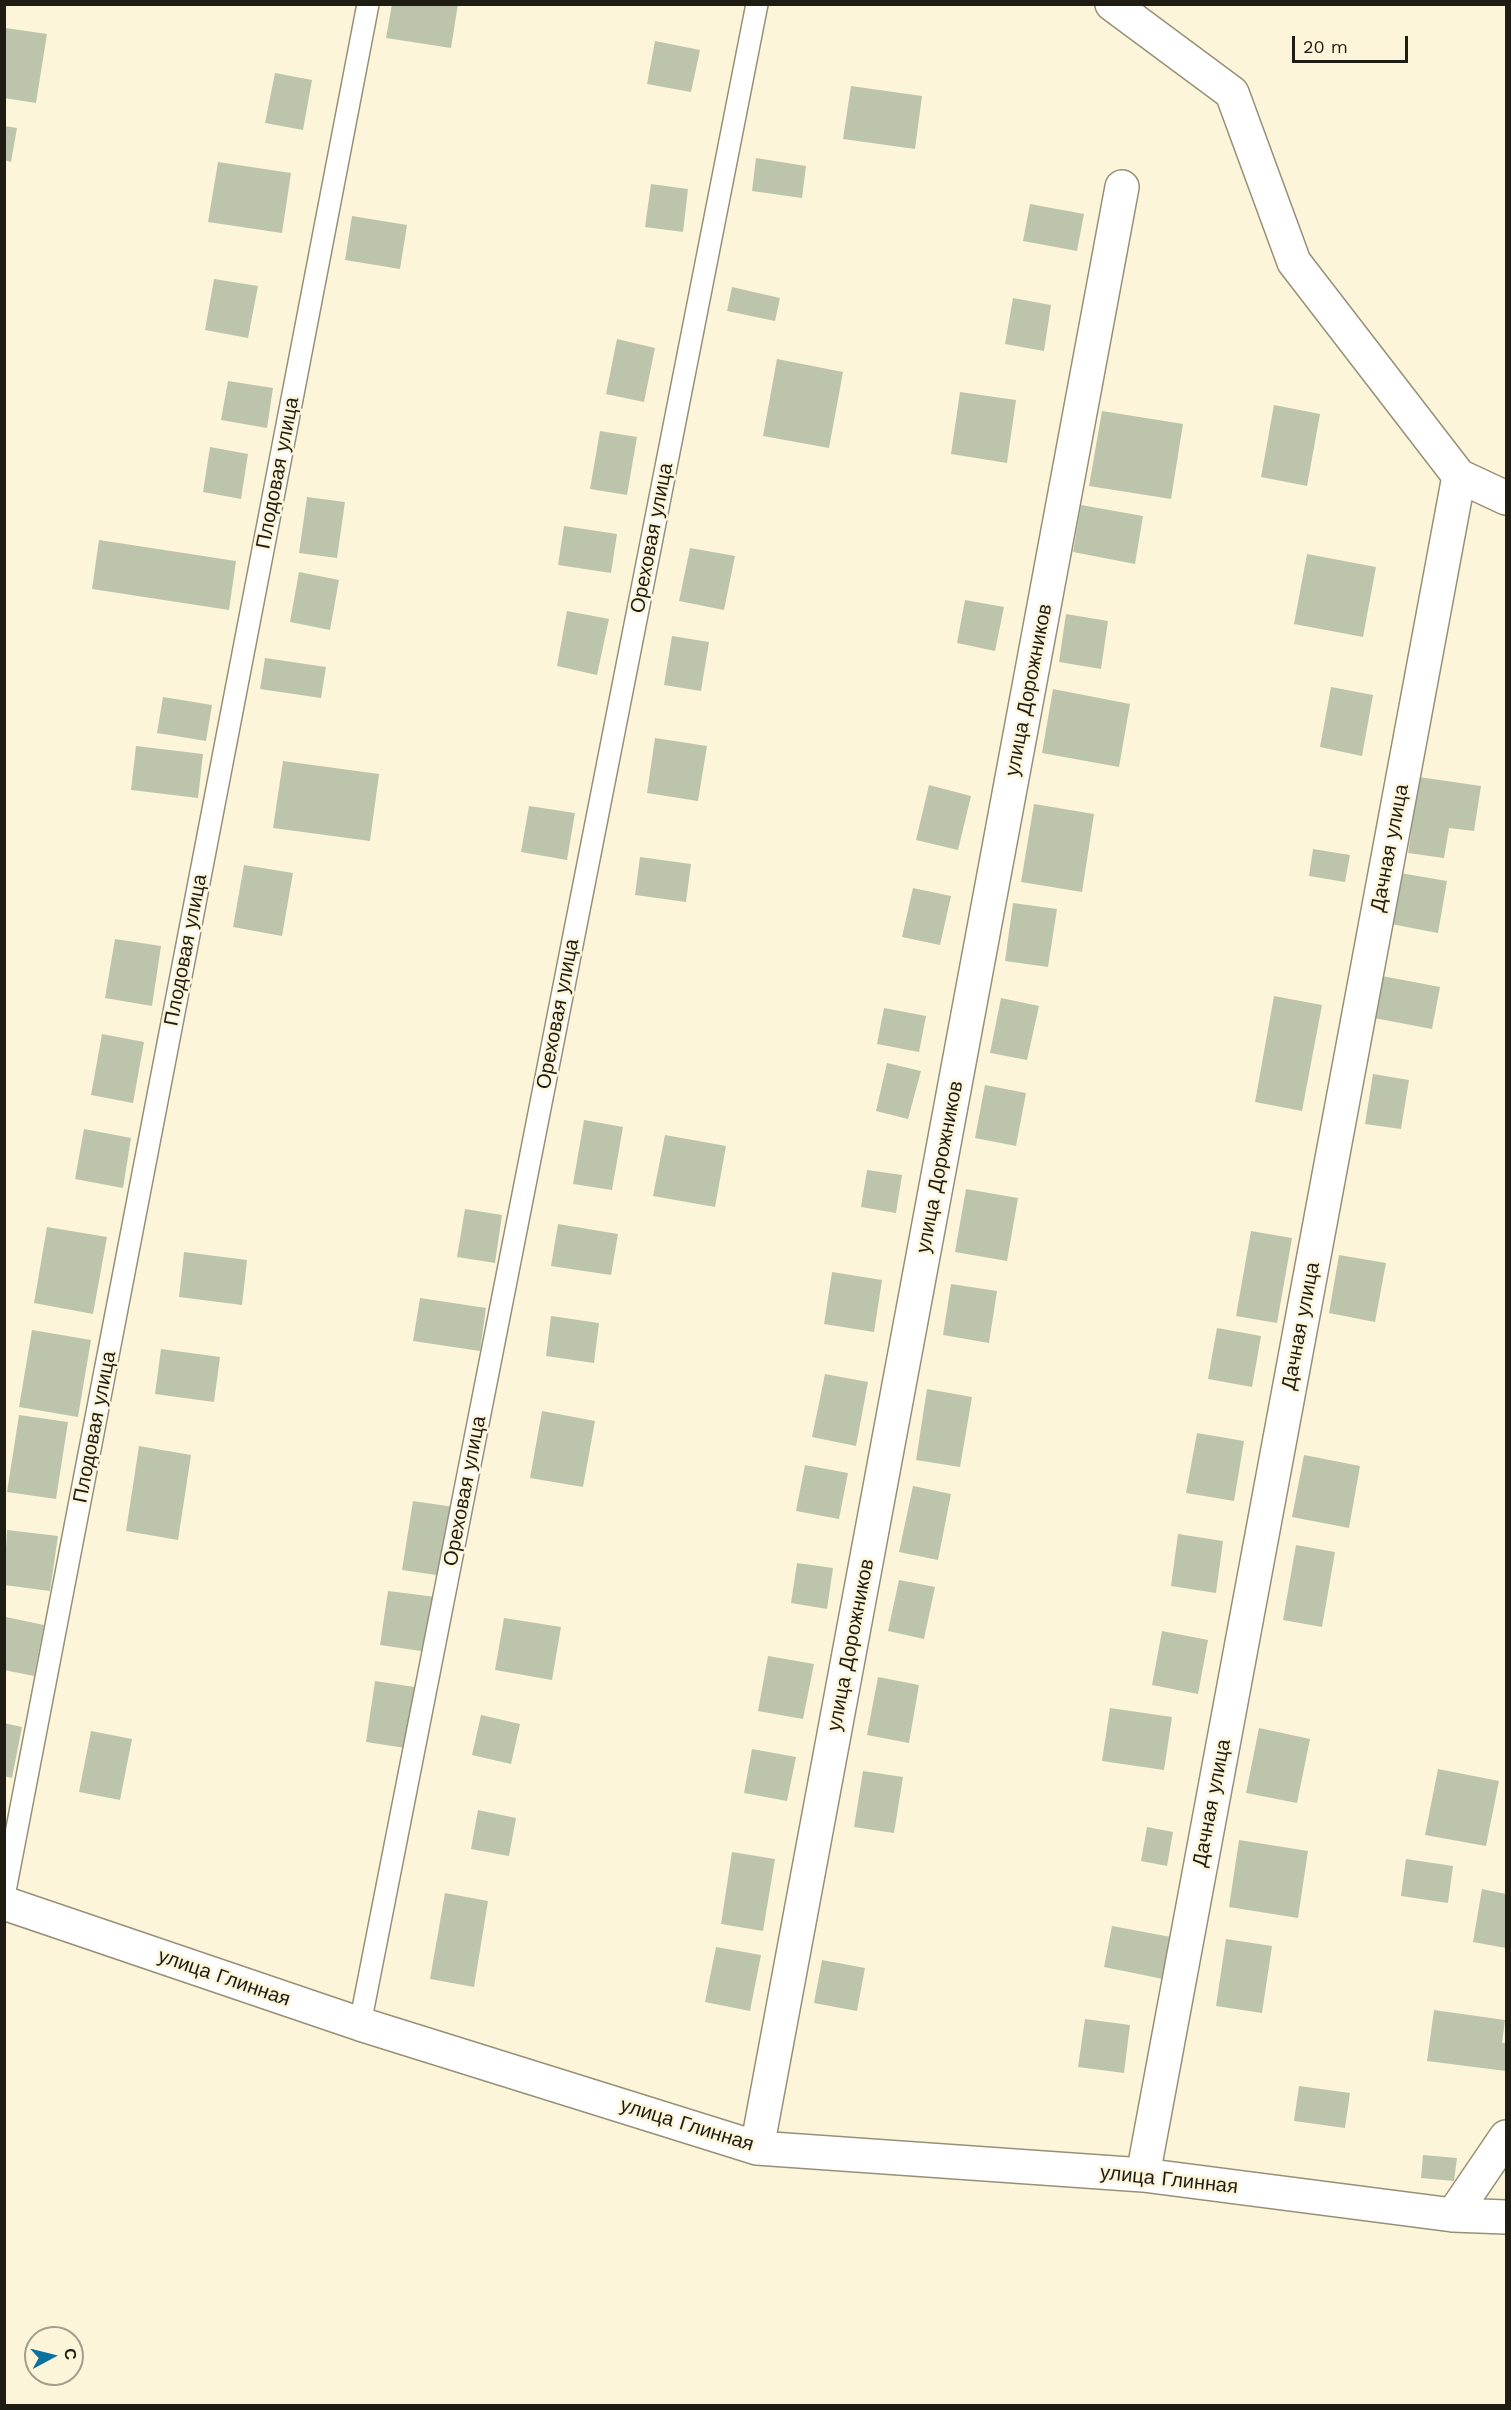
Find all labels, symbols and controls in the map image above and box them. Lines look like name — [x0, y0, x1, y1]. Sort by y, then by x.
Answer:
scale bar — [1295, 24, 1410, 62]
text: 20 m — [1303, 36, 1348, 57]
street label: Плодовая улица — [252, 395, 304, 551]
street label: Ореховая улица — [626, 461, 678, 615]
street label: улица Дорожников — [1001, 602, 1057, 778]
street label: Дачная улица — [1366, 782, 1414, 914]
street label: Плодовая улица — [160, 872, 212, 1028]
street label: Ореховая улица — [532, 937, 584, 1091]
street label: улица Дорожников — [912, 1079, 968, 1255]
street label: Дачная улица — [1277, 1260, 1325, 1392]
street label: Плодовая улица — [69, 1349, 121, 1505]
street label: Ореховая улица — [439, 1414, 491, 1568]
street label: улица Дорожников — [823, 1557, 879, 1733]
street label: Дачная улица — [1188, 1737, 1236, 1869]
street label: улица Глинная — [155, 1944, 293, 2012]
street label: улица Глинная — [617, 2093, 757, 2157]
street label: улица Глинная — [1099, 2161, 1239, 2199]
north arrow — [24, 2326, 84, 2386]
text: С — [60, 2347, 81, 2361]

